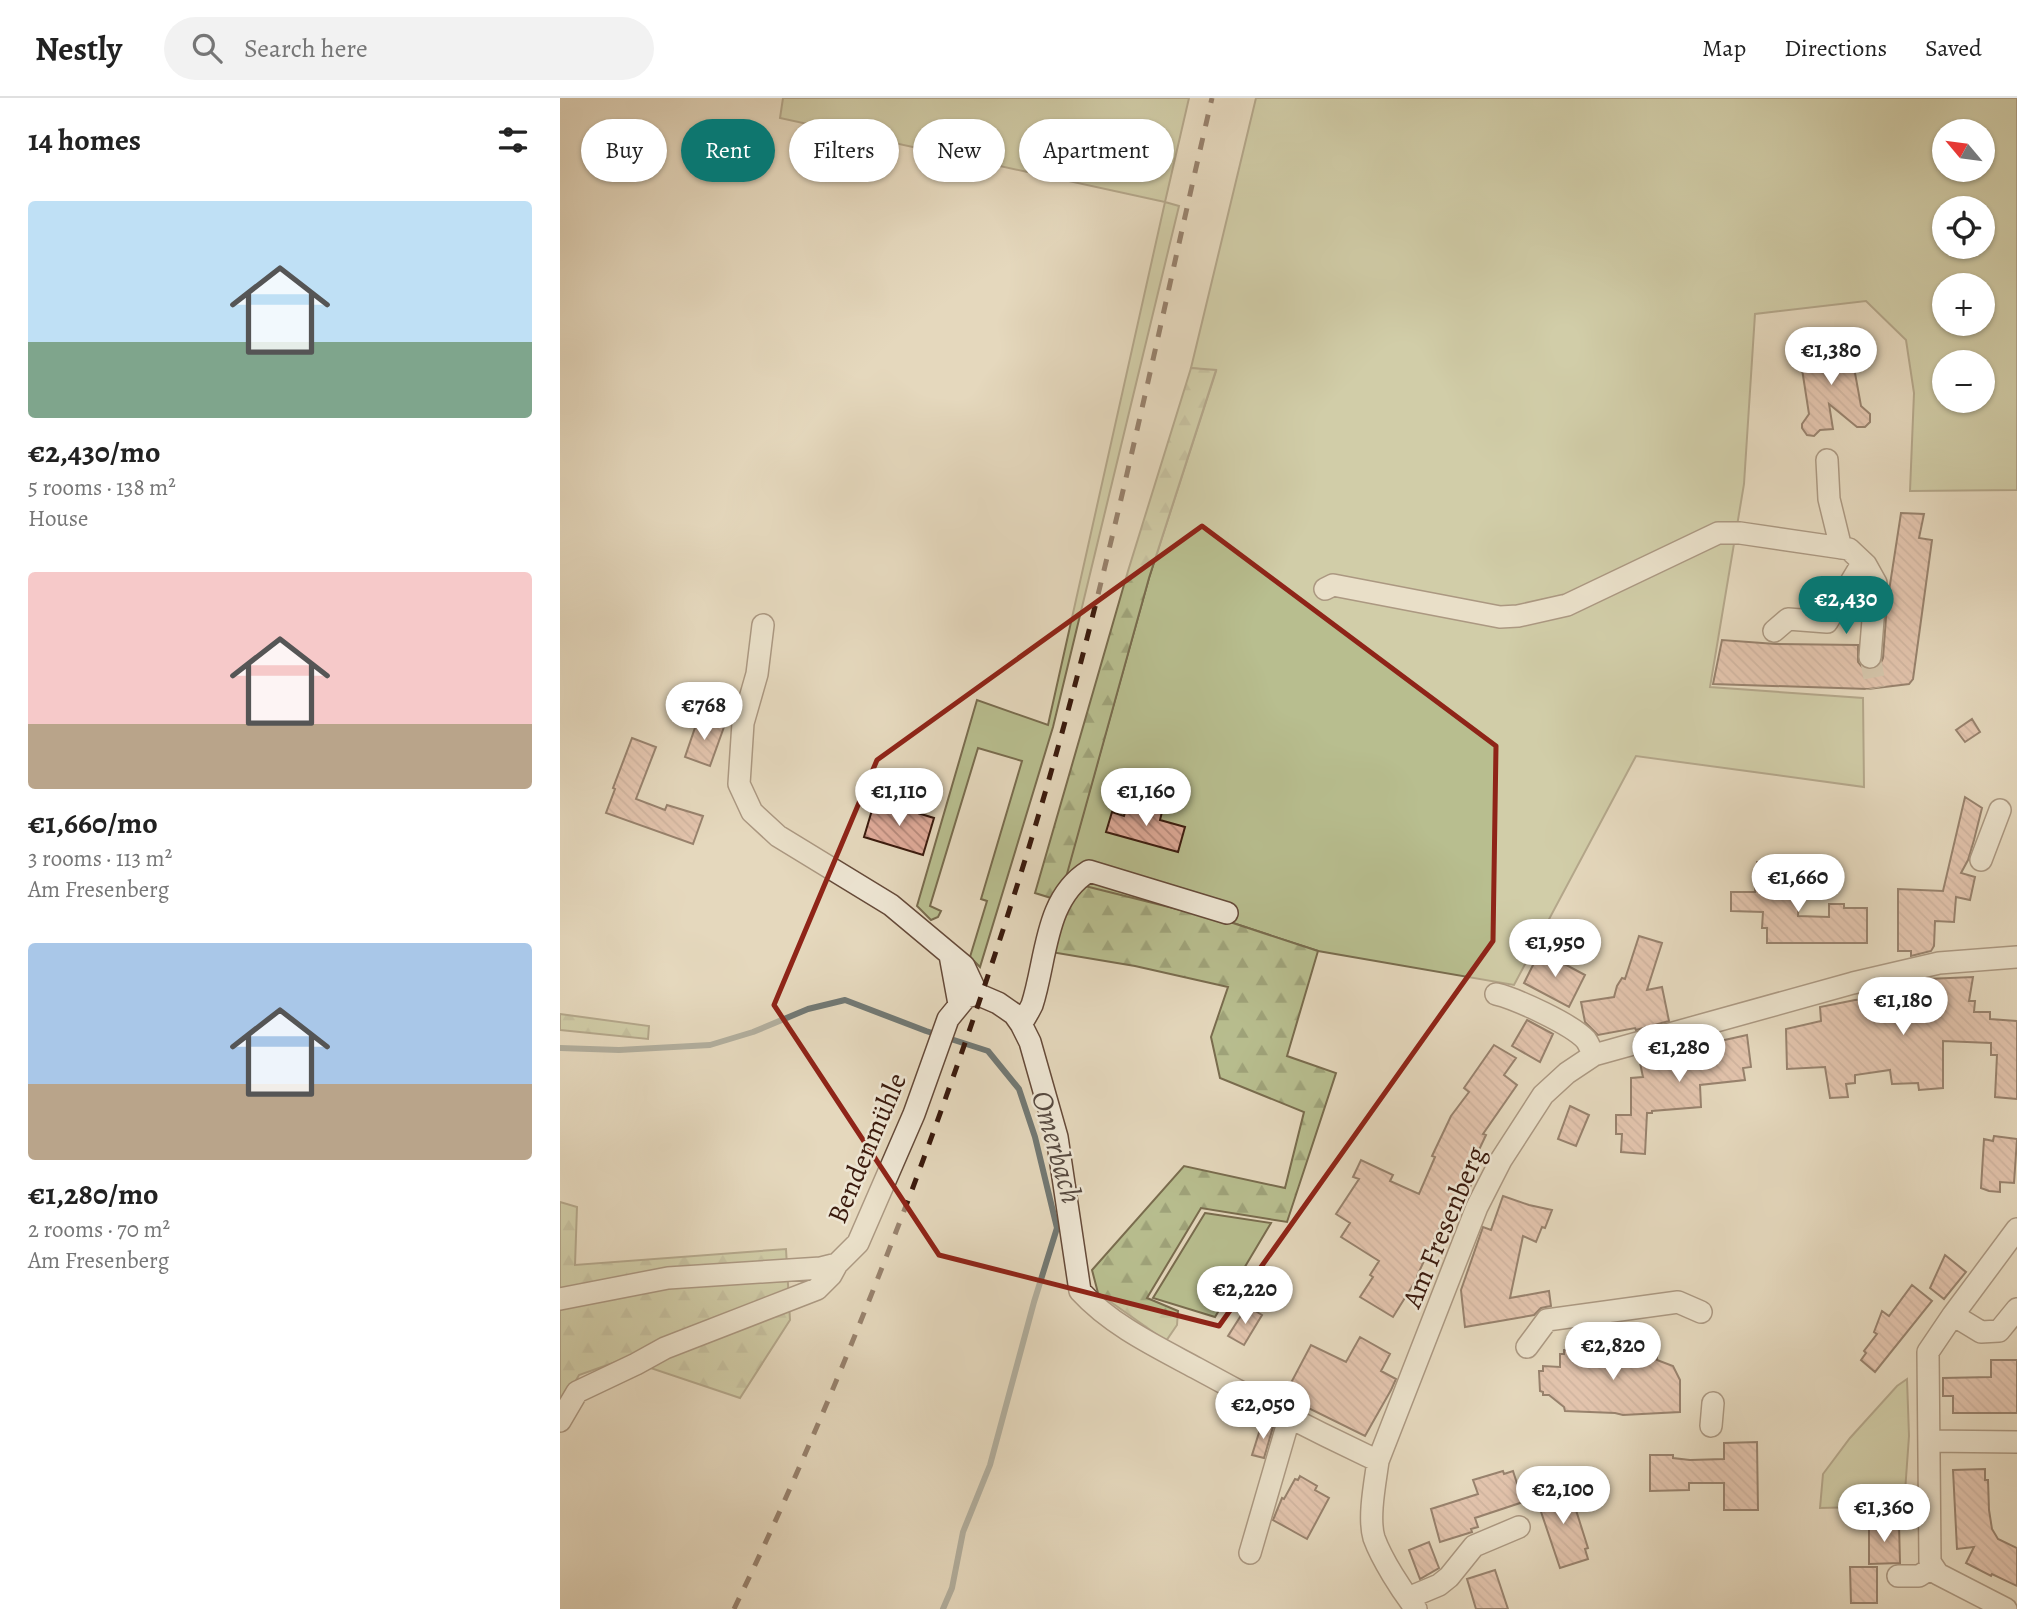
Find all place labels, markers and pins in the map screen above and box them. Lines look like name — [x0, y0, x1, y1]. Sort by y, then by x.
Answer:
pin: €1,380 — [1774, 328, 1888, 387]
pin: €2,430 — [1789, 576, 1903, 636]
pin: €768 — [663, 682, 745, 742]
pin: €1,110 — [842, 768, 956, 828]
pin: €1,160 — [1089, 768, 1203, 828]
pin: €1,660 — [1741, 854, 1855, 914]
pin: €1,950 — [1498, 920, 1612, 979]
pin: €1,180 — [1846, 978, 1960, 1037]
pin: €1,280 — [1622, 1024, 1736, 1084]
pin: €2,220 — [1188, 1266, 1302, 1326]
pin: €2,820 — [1556, 1322, 1670, 1382]
pin: €2,050 — [1206, 1382, 1320, 1441]
pin: €2,100 — [1506, 1466, 1620, 1526]
pin: €1,360 — [1827, 1484, 1941, 1544]

